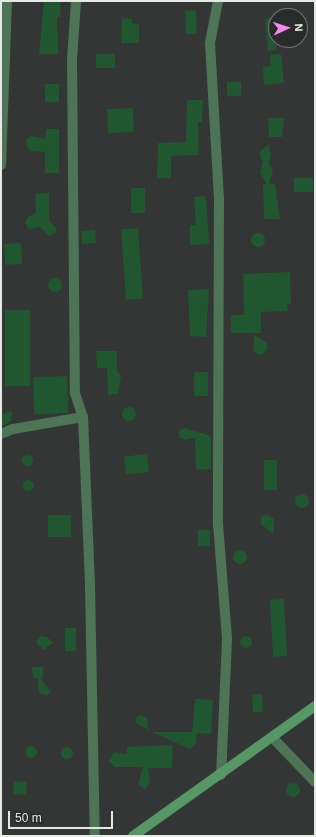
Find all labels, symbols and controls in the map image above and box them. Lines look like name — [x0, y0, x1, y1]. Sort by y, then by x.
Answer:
north arrow — [268, 8, 308, 48]
text: N — [293, 23, 305, 32]
scale bar — [10, 803, 115, 829]
text: 50 m — [15, 811, 42, 825]

